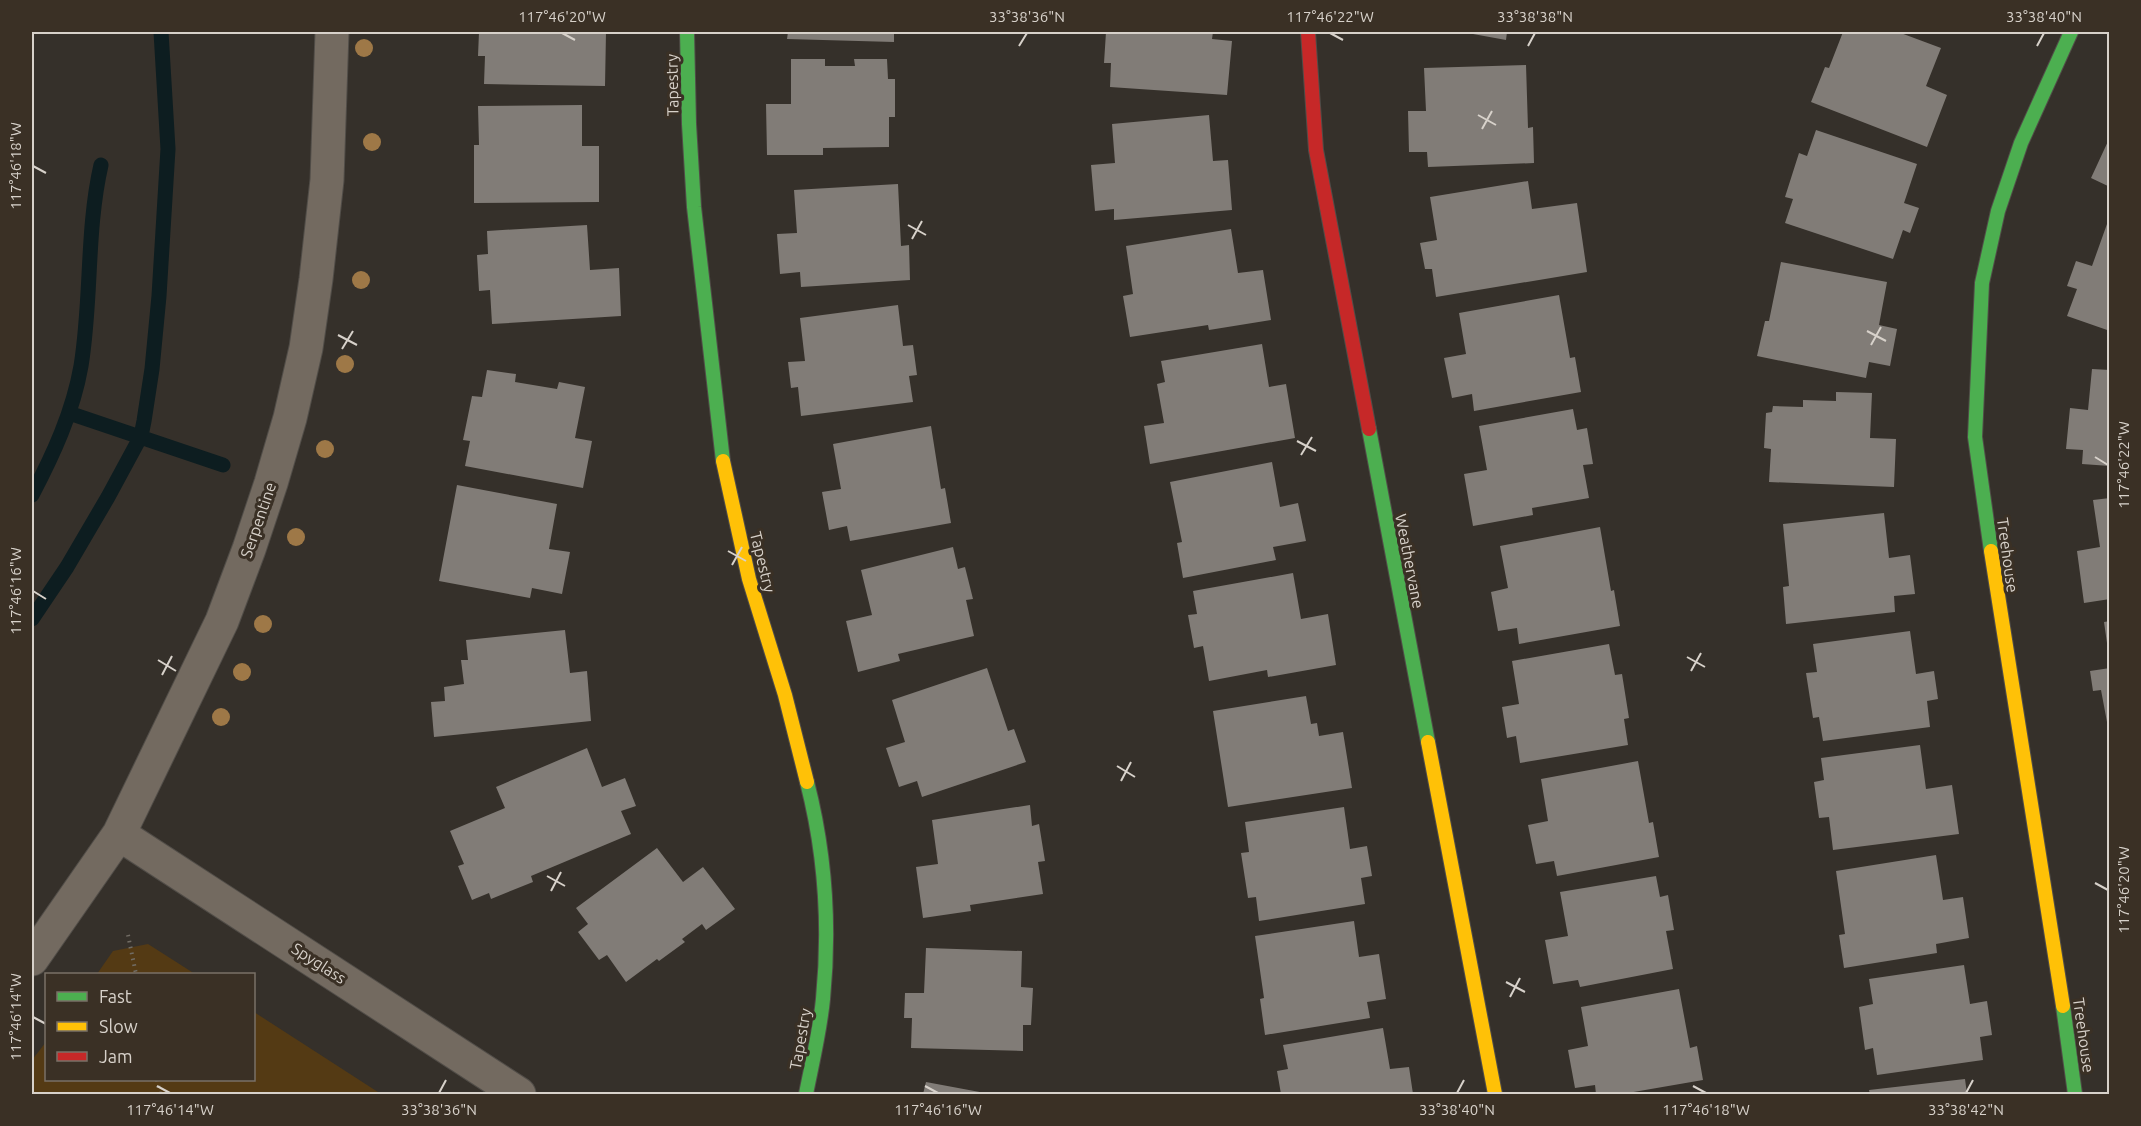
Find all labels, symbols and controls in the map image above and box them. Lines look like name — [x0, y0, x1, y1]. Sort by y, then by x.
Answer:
text: 117°46'20"W — [518, 8, 606, 25]
text: 33°38'36"N — [989, 8, 1065, 25]
text: 117°46'22"W — [1286, 8, 1374, 25]
text: 33°38'38"N — [1497, 8, 1573, 25]
text: 33°38'40"N — [2006, 8, 2082, 25]
street label: Tapestry — [662, 54, 682, 116]
text: 117°46'18"W — [7, 122, 24, 210]
text: 117°46'22"W — [2115, 421, 2132, 509]
street label: Serpentine — [237, 480, 279, 560]
street label: Weathervane — [1392, 512, 1428, 610]
street label: Treehouse — [1994, 516, 2022, 594]
street label: Tapestry — [747, 530, 779, 595]
text: 117°46'16"W — [7, 547, 24, 635]
text: 117°46'20"W — [2115, 846, 2132, 934]
street label: Spyglass — [289, 939, 349, 987]
text: 117°46'14"W — [7, 973, 24, 1061]
legend — [45, 973, 255, 1081]
text: Fast — [99, 986, 132, 1006]
street label: Treehouse — [2070, 996, 2098, 1074]
street label: Tapestry — [786, 1007, 814, 1071]
text: Slow — [99, 1016, 138, 1036]
text: Jam — [99, 1046, 133, 1066]
text: 117°46'14"W — [126, 1101, 214, 1118]
text: 33°38'36"N — [401, 1101, 477, 1118]
text: 117°46'16"W — [894, 1101, 982, 1118]
text: 33°38'40"N — [1419, 1101, 1495, 1118]
text: 117°46'18"W — [1662, 1101, 1750, 1118]
text: 33°38'42"N — [1928, 1101, 2004, 1118]

